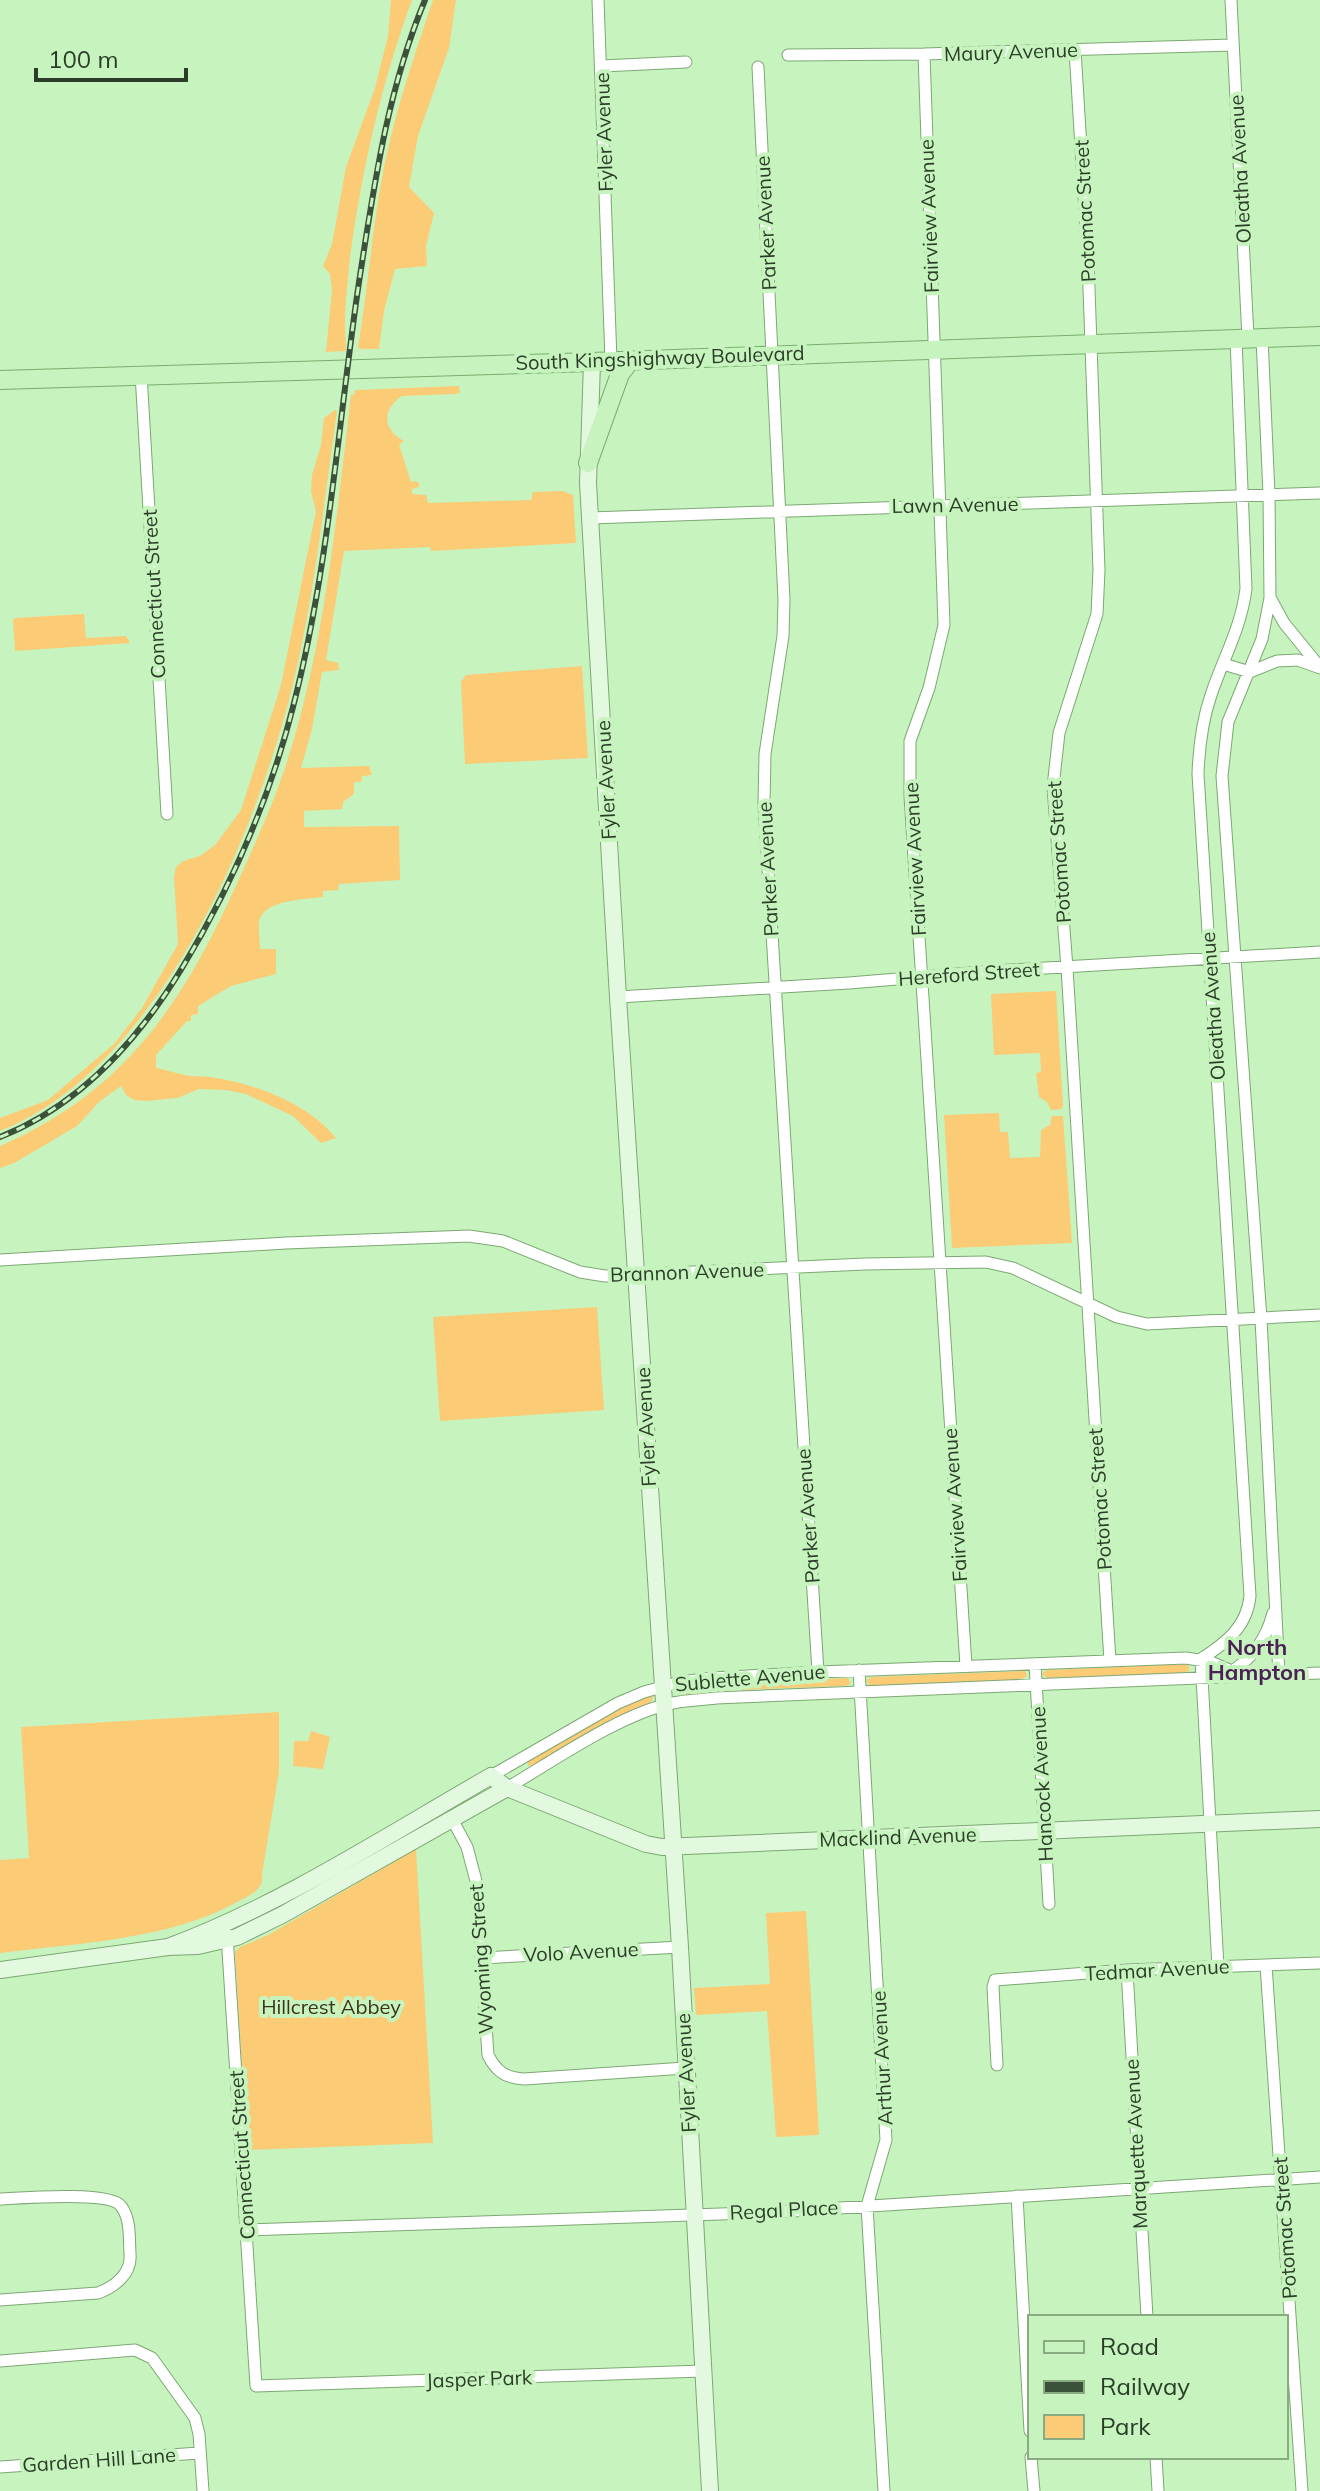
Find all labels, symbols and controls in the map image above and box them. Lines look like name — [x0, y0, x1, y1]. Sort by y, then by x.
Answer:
scale bar — [36, 32, 186, 82]
street label: Maury Avenue — [944, 37, 1078, 66]
text: 100 m — [48, 44, 119, 74]
street label: Fyler Avenue — [589, 72, 618, 192]
street label: Oleatha Avenue — [1223, 94, 1256, 244]
street label: Fairview Avenue — [913, 139, 944, 293]
street label: Potomac Street — [1068, 139, 1101, 283]
street label: Parker Avenue — [749, 155, 782, 291]
street label: South Kingshighway Boulevard — [515, 340, 805, 375]
street label: Lawn Avenue — [891, 491, 1019, 518]
street label: Connecticut Street — [137, 509, 170, 679]
street label: Fyler Avenue — [590, 720, 621, 840]
street label: Potomac Street — [1041, 780, 1076, 924]
street label: Fairview Avenue — [898, 782, 931, 937]
street label: Parker Avenue — [751, 801, 784, 937]
street label: Oleatha Avenue — [1195, 931, 1230, 1081]
street label: Hereford Street — [897, 956, 1041, 991]
street label: Brannon Avenue — [609, 1256, 764, 1287]
street label: Fyler Avenue — [630, 1367, 661, 1487]
street label: Fairview Avenue — [937, 1427, 972, 1583]
street label: Potomac Street — [1082, 1427, 1117, 1571]
street label: Parker Avenue — [790, 1448, 825, 1584]
district label: North Hampton — [1208, 1633, 1306, 1686]
street label: Sublette Avenue — [674, 1658, 826, 1697]
street label: Hancock Avenue — [1025, 1706, 1058, 1862]
street label: Macklind Avenue — [819, 1821, 977, 1852]
street label: Wyoming Street — [463, 1883, 498, 2035]
street label: Volo Avenue — [523, 1936, 639, 1967]
street label: Tedmar Avenue — [1084, 1953, 1230, 1986]
street label: Arthur Avenue — [865, 1990, 898, 2126]
park label: Hillcrest Abbey — [261, 1994, 401, 2019]
street label: Fyler Avenue — [670, 2013, 701, 2133]
street label: Marquette Avenue — [1119, 2058, 1152, 2230]
street label: Connecticut Street — [223, 2070, 260, 2240]
street label: Potomac Street — [1267, 2156, 1302, 2300]
street label: Regal Place — [729, 2194, 839, 2225]
legend — [1028, 2315, 1288, 2459]
text: Road — [1100, 2331, 1159, 2361]
street label: Jasper Park — [426, 2364, 533, 2393]
text: Railway — [1100, 2371, 1190, 2401]
text: Park — [1100, 2411, 1151, 2441]
street label: Garden Hill Lane — [21, 2442, 177, 2477]

